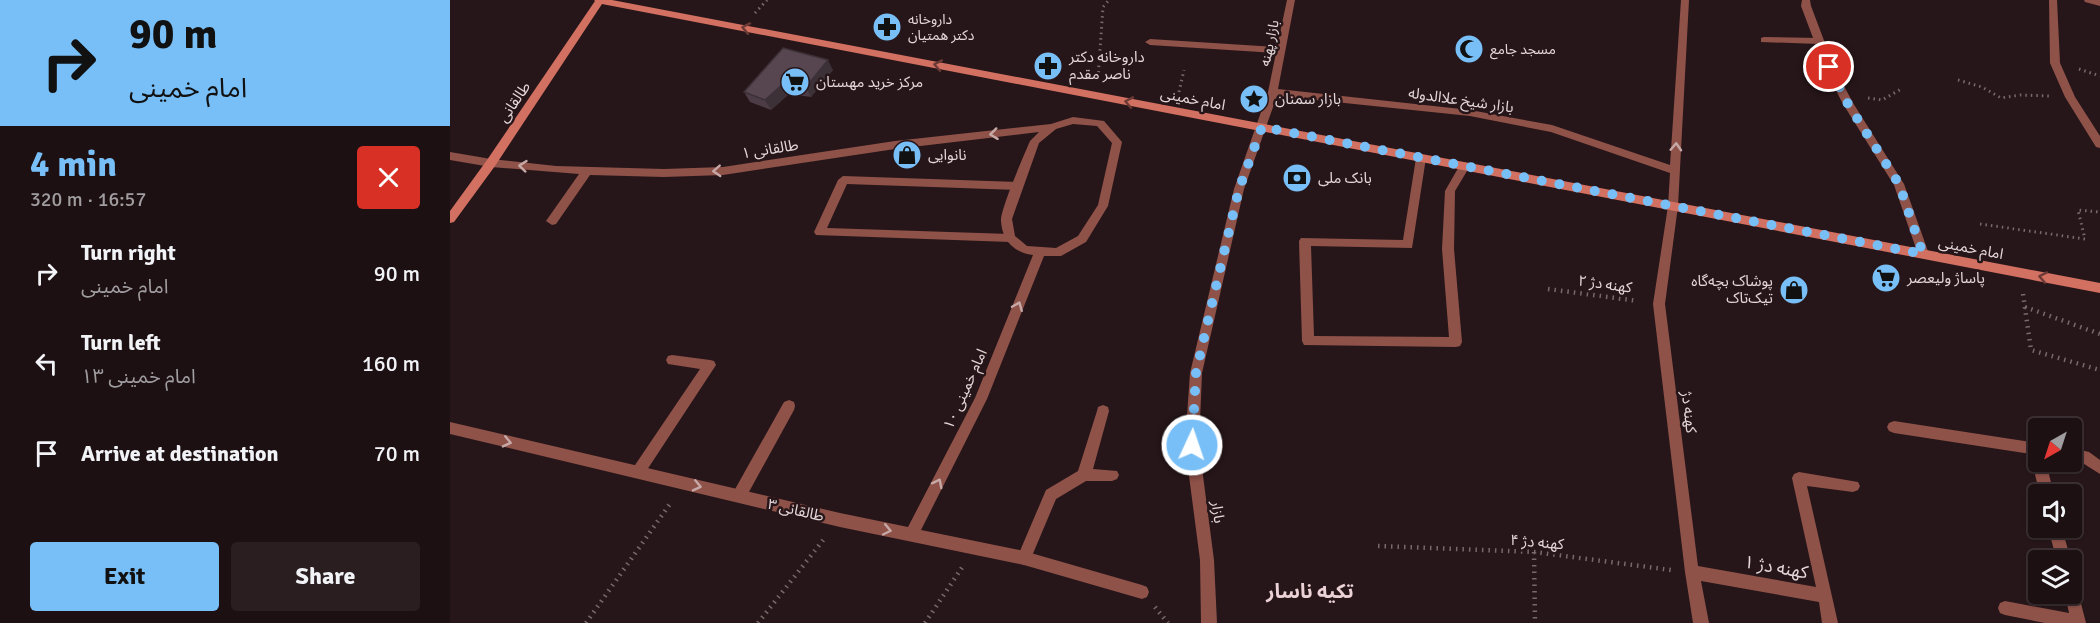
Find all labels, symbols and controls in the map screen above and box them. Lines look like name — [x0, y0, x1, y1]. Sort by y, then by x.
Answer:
text: 90 m — [129, 9, 218, 60]
pharmacy icon: داروخانه دکتر همتیان — [871, 11, 903, 43]
place label: داروخانه دکتر همتیان — [908, 11, 975, 44]
street label: بازار پهنه — [1256, 18, 1284, 68]
one-way arrow — [741, 22, 751, 35]
icon: right — [30, 24, 108, 102]
mosque icon: مسجد جامع — [1453, 33, 1485, 65]
place label: مسجد جامع — [1490, 41, 1556, 60]
pin — [1803, 41, 1854, 92]
place label: داروخانه دکتر ناصر مقدم — [1068, 48, 1145, 85]
pharmacy icon: داروخانه دکتر ناصر مقدم — [1032, 50, 1064, 82]
icon: arrive — [1812, 50, 1845, 83]
one-way arrow — [933, 59, 943, 72]
supermarket icon: مرکز خرید مهستان — [779, 66, 811, 98]
text: امام خمینی — [129, 72, 247, 105]
place label: مرکز خرید مهستان — [816, 73, 923, 91]
street label: طالقانی — [494, 78, 534, 126]
place icon: بازار سمنان — [1238, 83, 1270, 115]
street label: امام خمینی — [1159, 84, 1227, 116]
street label: بازار شیخ علاالدوله — [1407, 84, 1515, 119]
place label: بازار سمنان — [1275, 90, 1341, 108]
one-way arrow — [1124, 96, 1134, 109]
one-way arrow — [989, 127, 998, 140]
street label: طالقانی ۱ — [740, 136, 800, 162]
shop icon: نانوایی — [891, 139, 923, 171]
text: 4 min — [30, 142, 117, 187]
one-way arrow — [1670, 143, 1683, 152]
button: close — [357, 146, 420, 209]
place label: نانوایی — [928, 146, 967, 164]
one-way arrow — [518, 160, 527, 173]
bank icon: بانک ملی — [1281, 162, 1313, 194]
one-way arrow — [713, 165, 722, 178]
place label: بانک ملی — [1318, 169, 1372, 187]
text: 320 m · 16:57 — [30, 187, 146, 212]
street label: امام خمینی — [1937, 233, 2005, 265]
text: Turn right — [81, 239, 176, 266]
icon: right — [30, 257, 63, 290]
text: 90 m — [374, 260, 420, 287]
supermarket icon: پاساژ ولیعصر — [1870, 262, 1902, 294]
place label: پاساژ ولیعصر — [1906, 269, 1985, 288]
street label: کهنه دژ ۲ — [1577, 271, 1634, 297]
one-way arrow — [2038, 271, 2048, 284]
place label: پوشاک بچه‌گاه تیک‌تاک — [1691, 272, 1773, 307]
text: امام خمینی — [81, 274, 169, 299]
shop icon: پوشاک بچه‌گاه تیک‌تاک — [1778, 274, 1810, 306]
one-way arrow — [1011, 301, 1024, 312]
text: Turn left — [81, 329, 161, 356]
street label: امام خمینی ۱۰ — [939, 346, 993, 433]
icon: left — [30, 347, 63, 380]
text: 160 m — [362, 350, 420, 377]
text: امام خمینی ۱۳ — [81, 364, 196, 389]
street label: کهنه دژ — [1677, 389, 1701, 435]
position arrow — [1160, 413, 1224, 477]
north arrow — [2028, 418, 2082, 472]
map controls — [2028, 418, 2082, 604]
one-way arrow — [502, 434, 512, 447]
icon: arrive — [30, 437, 63, 470]
text: Arrive at destination — [81, 440, 278, 467]
text: 70 m — [374, 440, 420, 467]
one-way arrow — [692, 479, 702, 492]
one-way arrow — [931, 479, 942, 490]
button: sound — [2028, 484, 2082, 538]
street label: طالقانی ۳ — [766, 495, 826, 525]
street label: بازار — [1208, 499, 1228, 524]
one-way arrow — [881, 523, 891, 536]
street label: کهنه دژ ۴ — [1509, 531, 1566, 553]
button: Exit — [30, 542, 219, 611]
button: Share — [231, 542, 420, 611]
button: layers — [2028, 550, 2082, 604]
street label: کهنه دژ ۱ — [1742, 551, 1810, 584]
district label: تکیه ناسار — [1265, 579, 1354, 604]

